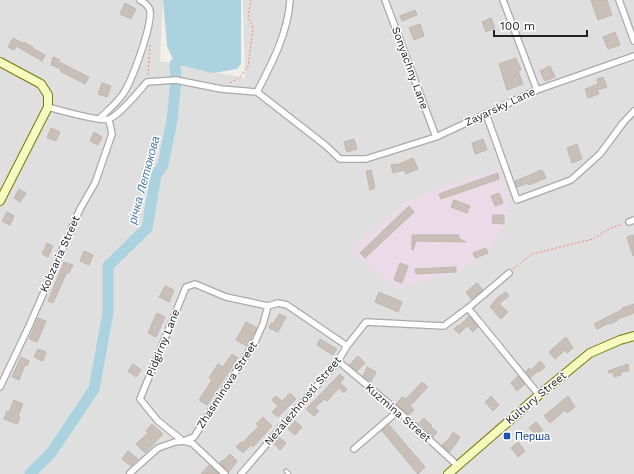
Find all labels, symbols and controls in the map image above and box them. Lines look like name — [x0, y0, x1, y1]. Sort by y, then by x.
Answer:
scale bar — [494, 12, 587, 38]
text: 100 m — [500, 19, 535, 33]
street label: Sonyachny Lane — [389, 25, 431, 111]
street label: Zayarsky Lane — [463, 85, 537, 129]
water label: річка Летюкова — [125, 134, 163, 227]
street label: Kobzaria Street — [37, 213, 83, 294]
street label: Pidgirny Lane — [144, 307, 182, 379]
street label: Zhasminova Street — [194, 339, 260, 431]
street label: Nezalezhnosti Street — [262, 353, 344, 448]
street label: Kultury Street — [503, 369, 569, 427]
street label: Kuzmina Street — [363, 381, 434, 445]
place label: Перша — [515, 430, 551, 443]
marker: Перша — [502, 431, 512, 441]

